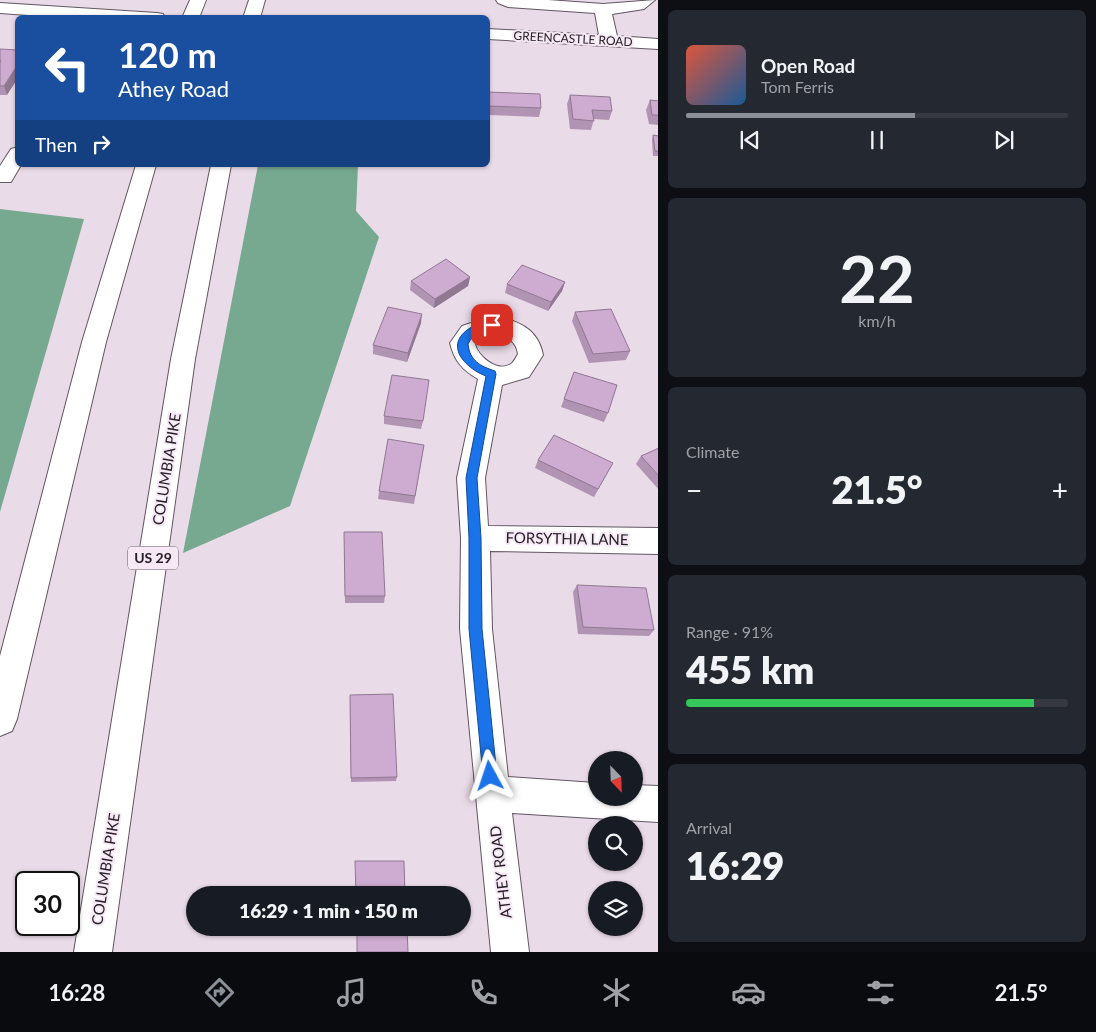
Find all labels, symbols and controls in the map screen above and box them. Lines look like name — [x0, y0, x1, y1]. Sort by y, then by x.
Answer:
street label: GREENCASTLE ROAD — [513, 28, 633, 49]
text: 120 m — [118, 33, 217, 75]
icon: left — [35, 35, 100, 100]
text: Open Road — [761, 54, 855, 77]
text: Athey Road — [118, 75, 229, 102]
text: Tom Ferris — [761, 77, 834, 96]
icon: previous — [736, 126, 764, 154]
icon: pause — [863, 126, 891, 154]
icon: next — [990, 126, 1018, 154]
icon: right — [87, 130, 115, 158]
text: Then — [35, 133, 77, 156]
text: 22 — [839, 239, 915, 317]
pin — [471, 304, 513, 346]
icon: arrive — [478, 311, 506, 339]
text: km/h — [858, 311, 896, 330]
street label: COLUMBIA PIKE — [148, 411, 184, 526]
text: Climate — [686, 442, 739, 461]
text: 21.5° — [831, 466, 923, 512]
text: − — [686, 473, 702, 507]
text: + — [1052, 473, 1068, 507]
street label: FORSYTHIA LANE — [505, 528, 629, 548]
road number: US 29 — [128, 546, 178, 570]
text: Range · 91% — [686, 622, 773, 641]
text: 455 km — [686, 646, 814, 692]
position arrow — [463, 749, 515, 801]
north arrow — [588, 751, 642, 806]
map controls — [588, 751, 643, 936]
street label: COLUMBIA PIKE — [87, 811, 123, 926]
button: search — [588, 816, 643, 871]
text: Arrival — [686, 818, 732, 837]
street label: ATHEY ROAD — [485, 825, 515, 920]
text: 16:29 — [686, 842, 784, 888]
speed limit sign: 30 — [15, 871, 80, 936]
button: layers — [588, 881, 643, 936]
text: 16:29 · 1 min · 150 m — [239, 899, 418, 922]
icon: directions — [202, 975, 237, 1010]
icon: music — [334, 975, 369, 1010]
icon: phone — [466, 975, 501, 1010]
icon: climate — [599, 975, 634, 1010]
icon: car — [731, 975, 766, 1010]
icon: filters — [863, 975, 898, 1010]
text: 16:28 — [49, 979, 105, 1006]
text: 21.5° — [995, 979, 1047, 1006]

